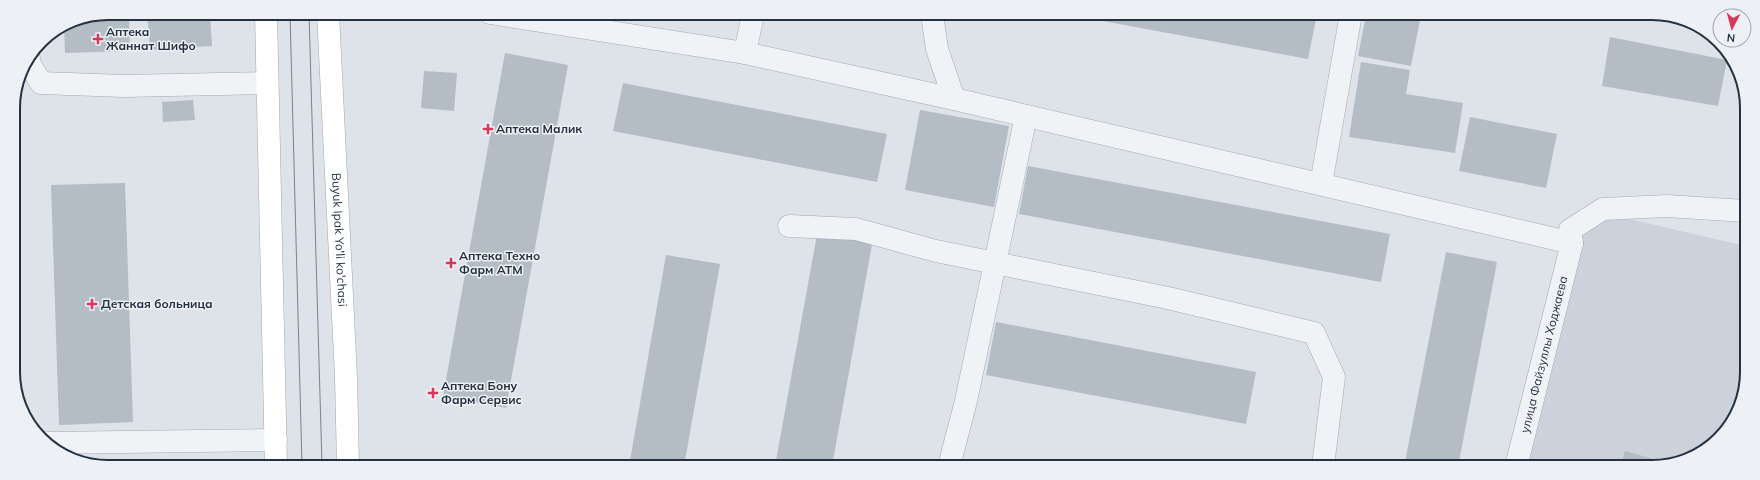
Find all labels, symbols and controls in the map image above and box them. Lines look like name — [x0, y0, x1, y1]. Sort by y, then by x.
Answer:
north arrow — [1712, 8, 1752, 48]
place label: Аптека Жаннат Шифо — [106, 24, 196, 53]
text: N — [1726, 31, 1736, 45]
marker: Аптека Жаннат Шифо — [93, 34, 103, 44]
place label: Аптека Малик — [496, 121, 582, 136]
marker: Аптека Малик — [483, 124, 493, 134]
street label: Buyuk Ipak Yo'li ko'chasi — [329, 172, 351, 307]
place label: Аптека Техно Фарм АТМ — [459, 248, 540, 277]
marker: Аптека Техно Фарм АТМ — [446, 258, 456, 268]
street label: улица Файзуллы Ходжаева — [1517, 274, 1570, 434]
place label: Детская больница — [101, 296, 213, 311]
marker: Детская больница — [86, 298, 98, 310]
place label: Аптека Бону Фарм Сервис — [441, 378, 522, 407]
marker: Аптека Бону Фарм Сервис — [428, 388, 438, 398]

